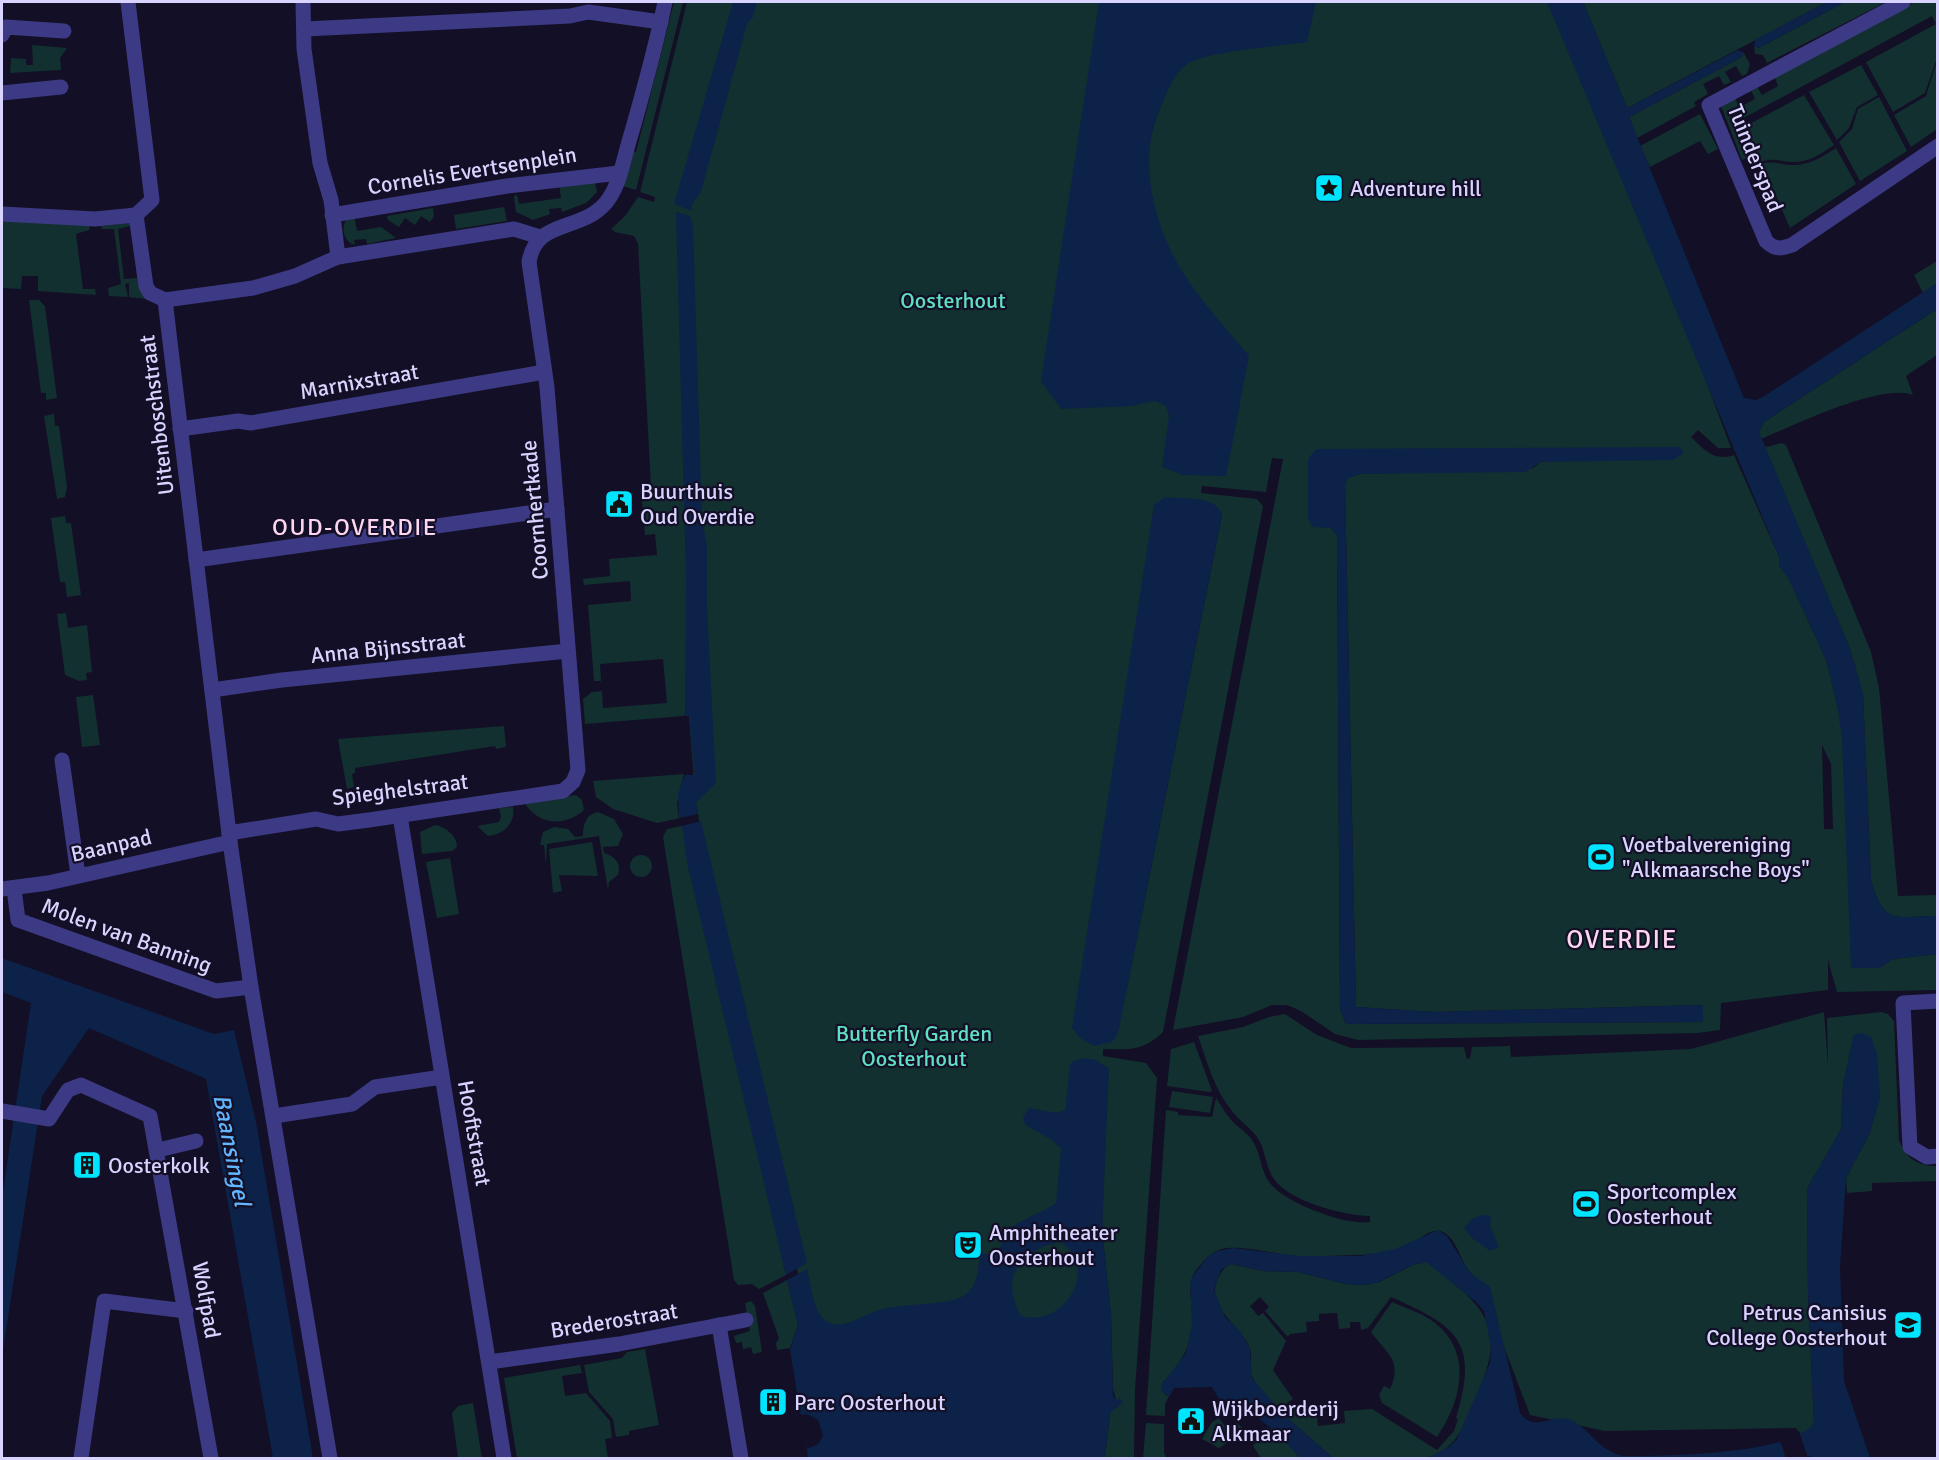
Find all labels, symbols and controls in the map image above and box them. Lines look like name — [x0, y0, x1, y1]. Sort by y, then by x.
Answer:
street label: Tuinderspad — [1722, 100, 1789, 216]
street label: Cornelis Evertsenplein — [366, 141, 578, 200]
place icon: Adventure hill — [1313, 172, 1345, 204]
place label: Adventure hill — [1350, 175, 1482, 202]
park label: Oosterhout — [900, 287, 1006, 314]
street label: Uitenboschstraat — [133, 333, 180, 497]
street label: Marnixstraat — [298, 358, 421, 405]
street label: Coornhertkade — [515, 439, 554, 581]
place label: Buurthuis Oud Overdie — [640, 478, 755, 530]
public building icon: Buurthuis Oud Overdie — [603, 488, 635, 520]
district label: OUD-OVERDIE — [272, 512, 438, 542]
street label: Anna Bijnsstraat — [309, 626, 467, 669]
street label: Spieghelstraat — [330, 768, 470, 811]
street label: Baanpad — [68, 823, 154, 868]
place label: Voetbalvereniging "Alkmaarsche Boys" — [1622, 831, 1810, 883]
sports icon: Voetbalvereniging "Alkmaarsche Boys" — [1585, 841, 1617, 873]
street label: Molen van Banning — [38, 892, 216, 979]
district label: OVERDIE — [1566, 924, 1678, 956]
park label: Butterfly Garden Oosterhout — [836, 1020, 992, 1072]
street label: Hooftstraat — [452, 1078, 497, 1188]
water label: Baansingel — [206, 1091, 258, 1211]
building icon: Oosterkolk — [71, 1149, 103, 1181]
place label: Oosterkolk — [108, 1152, 210, 1179]
place label: Sportcomplex Oosterhout — [1607, 1178, 1737, 1230]
sports icon: Sportcomplex Oosterhout — [1570, 1188, 1602, 1220]
place label: Amphitheater Oosterhout — [989, 1219, 1118, 1271]
theatre icon: Amphitheater Oosterhout — [952, 1229, 984, 1261]
street label: Wolfpad — [186, 1260, 227, 1341]
street label: Brederostraat — [549, 1297, 680, 1344]
place label: Petrus Canisius College Oosterhout — [1706, 1299, 1887, 1351]
school or university icon: Petrus Canisius College Oosterhout — [1892, 1309, 1924, 1341]
building icon: Parc Oosterhout — [757, 1386, 789, 1418]
place label: Parc Oosterhout — [794, 1389, 946, 1416]
place label: Wijkboerderij Alkmaar — [1212, 1395, 1339, 1447]
public building icon: Wijkboerderij Alkmaar — [1175, 1405, 1207, 1437]

